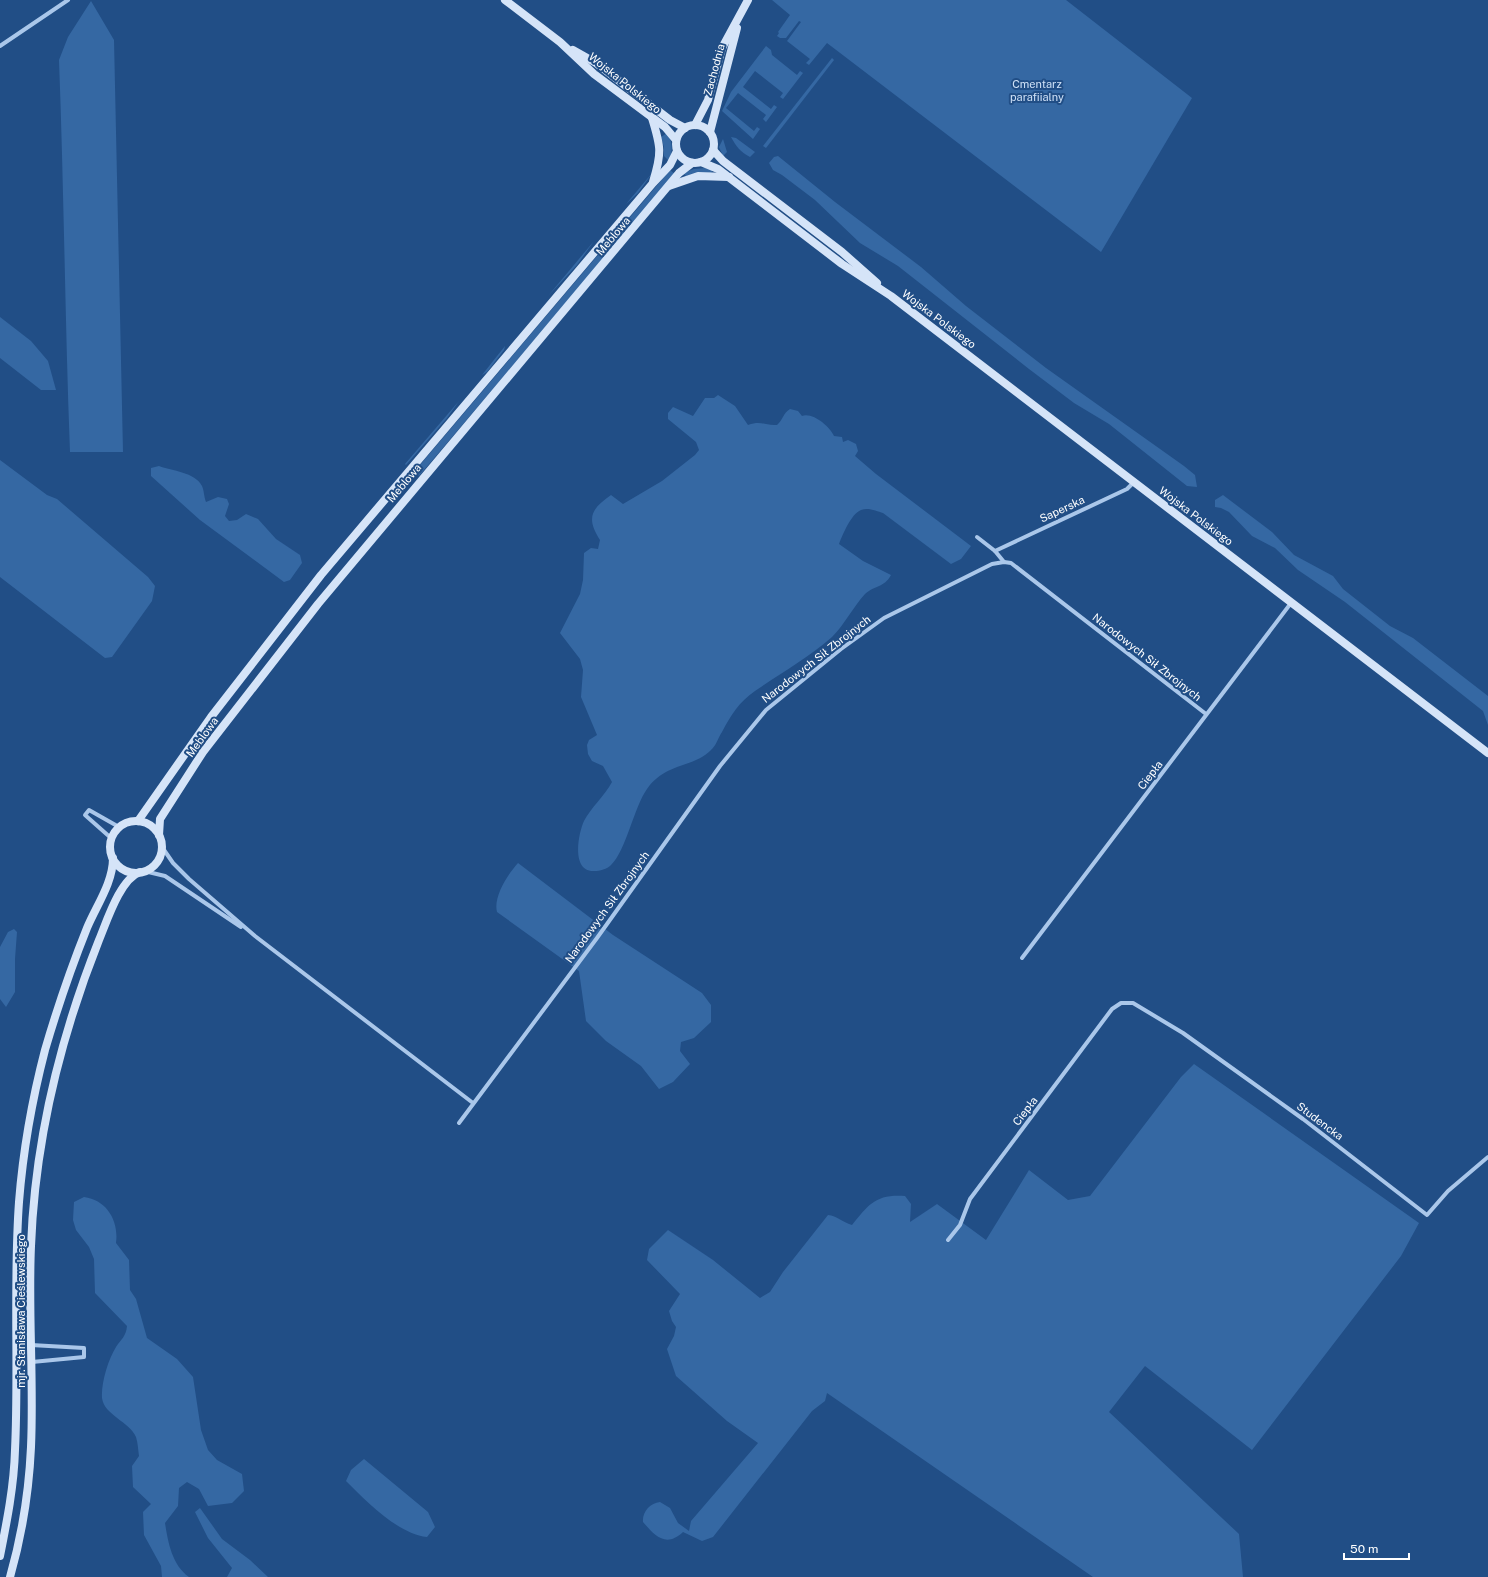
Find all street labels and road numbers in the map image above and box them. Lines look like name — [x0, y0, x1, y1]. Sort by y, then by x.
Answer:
street label: Zachodnia — [701, 43, 727, 97]
street label: Wojska Polskiego — [587, 50, 663, 116]
street label: Meblowa — [594, 214, 632, 258]
street label: Wojska Polskiego — [900, 287, 978, 351]
street label: Meblowa — [385, 461, 423, 505]
street label: Wojska Polskiego — [1157, 484, 1235, 548]
street label: Saperska — [1038, 493, 1086, 525]
street label: Narodowych Sił Zbrojnych — [1090, 611, 1204, 703]
street label: Narodowych Sił Zbrojnych — [759, 613, 873, 705]
street label: Meblowa — [184, 715, 220, 759]
street label: Ciepła — [1135, 758, 1165, 792]
street label: Narodowych Sił Zbrojnych — [563, 849, 651, 965]
street label: Ciepła — [1010, 1094, 1040, 1128]
street label: Studencka — [1294, 1100, 1346, 1142]
street label: mjr. Stanisława Cieślewskiego — [15, 1234, 27, 1388]

